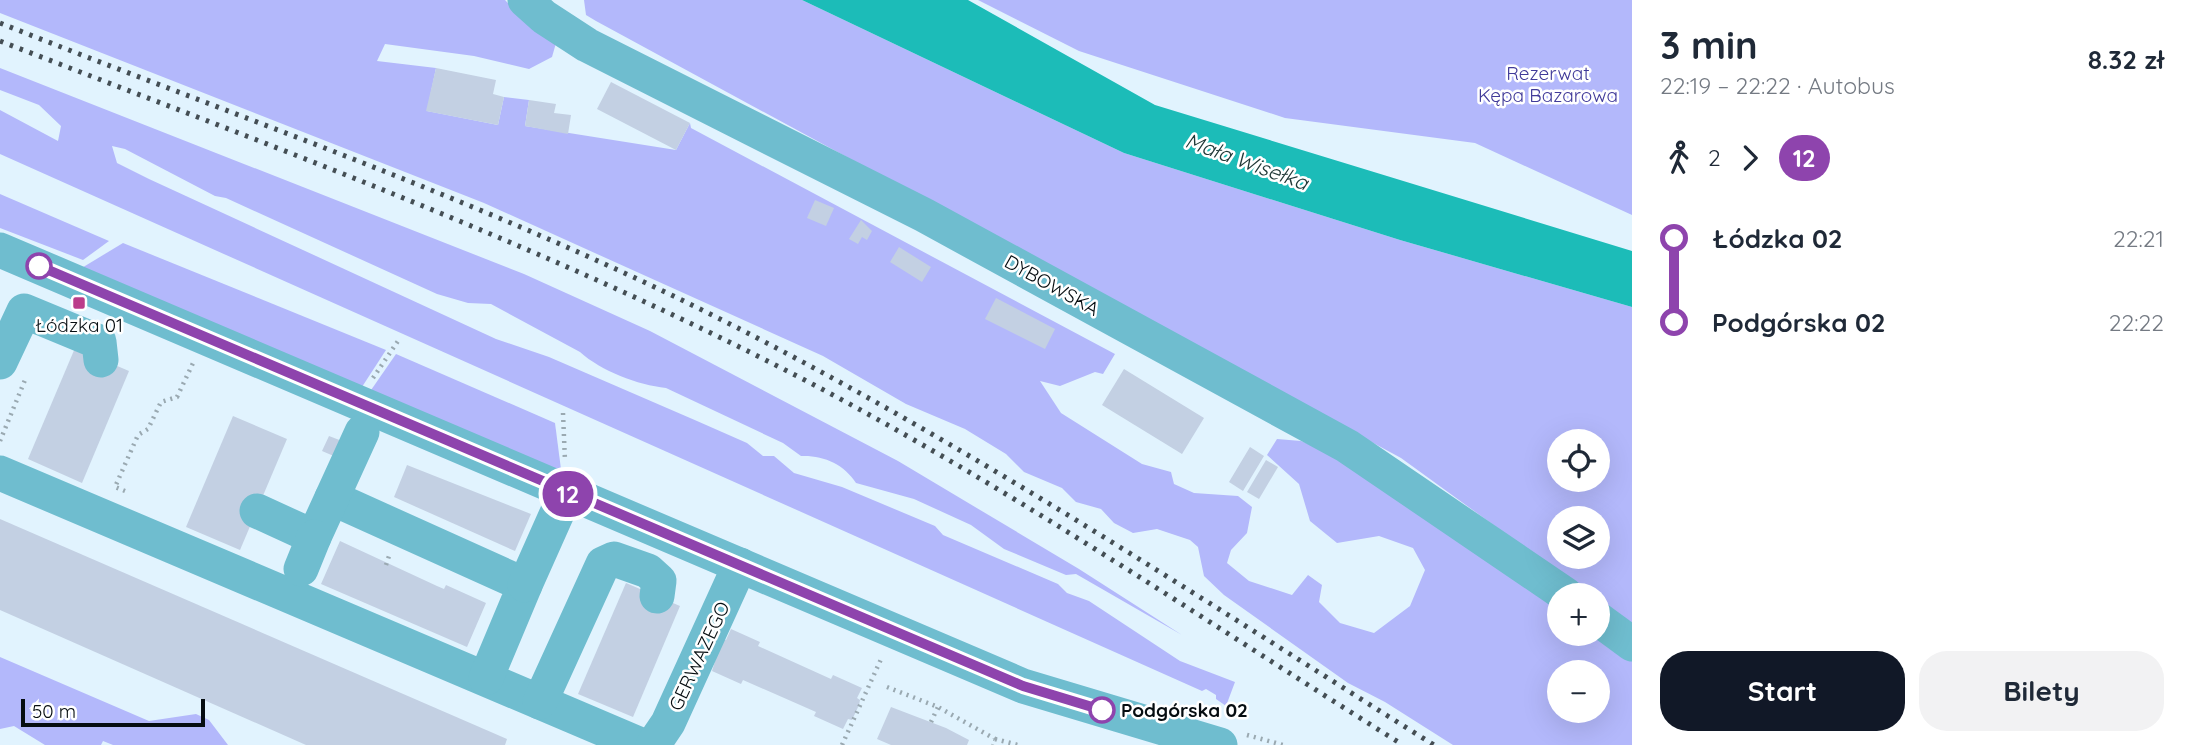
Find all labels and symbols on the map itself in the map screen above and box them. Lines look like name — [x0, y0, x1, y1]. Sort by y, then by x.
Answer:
park label: Rezerwat Kępa Bazarowa — [1478, 61, 1618, 107]
water label: Mała Wisełka — [1182, 127, 1313, 196]
street label: DYBOWSKA — [1000, 249, 1104, 321]
unlabelled marker — [26, 253, 52, 279]
marker: Łódzka 01 — [71, 295, 87, 311]
place label: Łódzka 01 — [35, 313, 123, 337]
line badge: 12 — [536, 471, 600, 517]
street label: GERWAZEGO — [663, 598, 735, 714]
scale bar — [21, 696, 205, 728]
marker: Podgórska 02 — [1089, 697, 1115, 723]
place label: Podgórska 02 — [1121, 698, 1248, 722]

